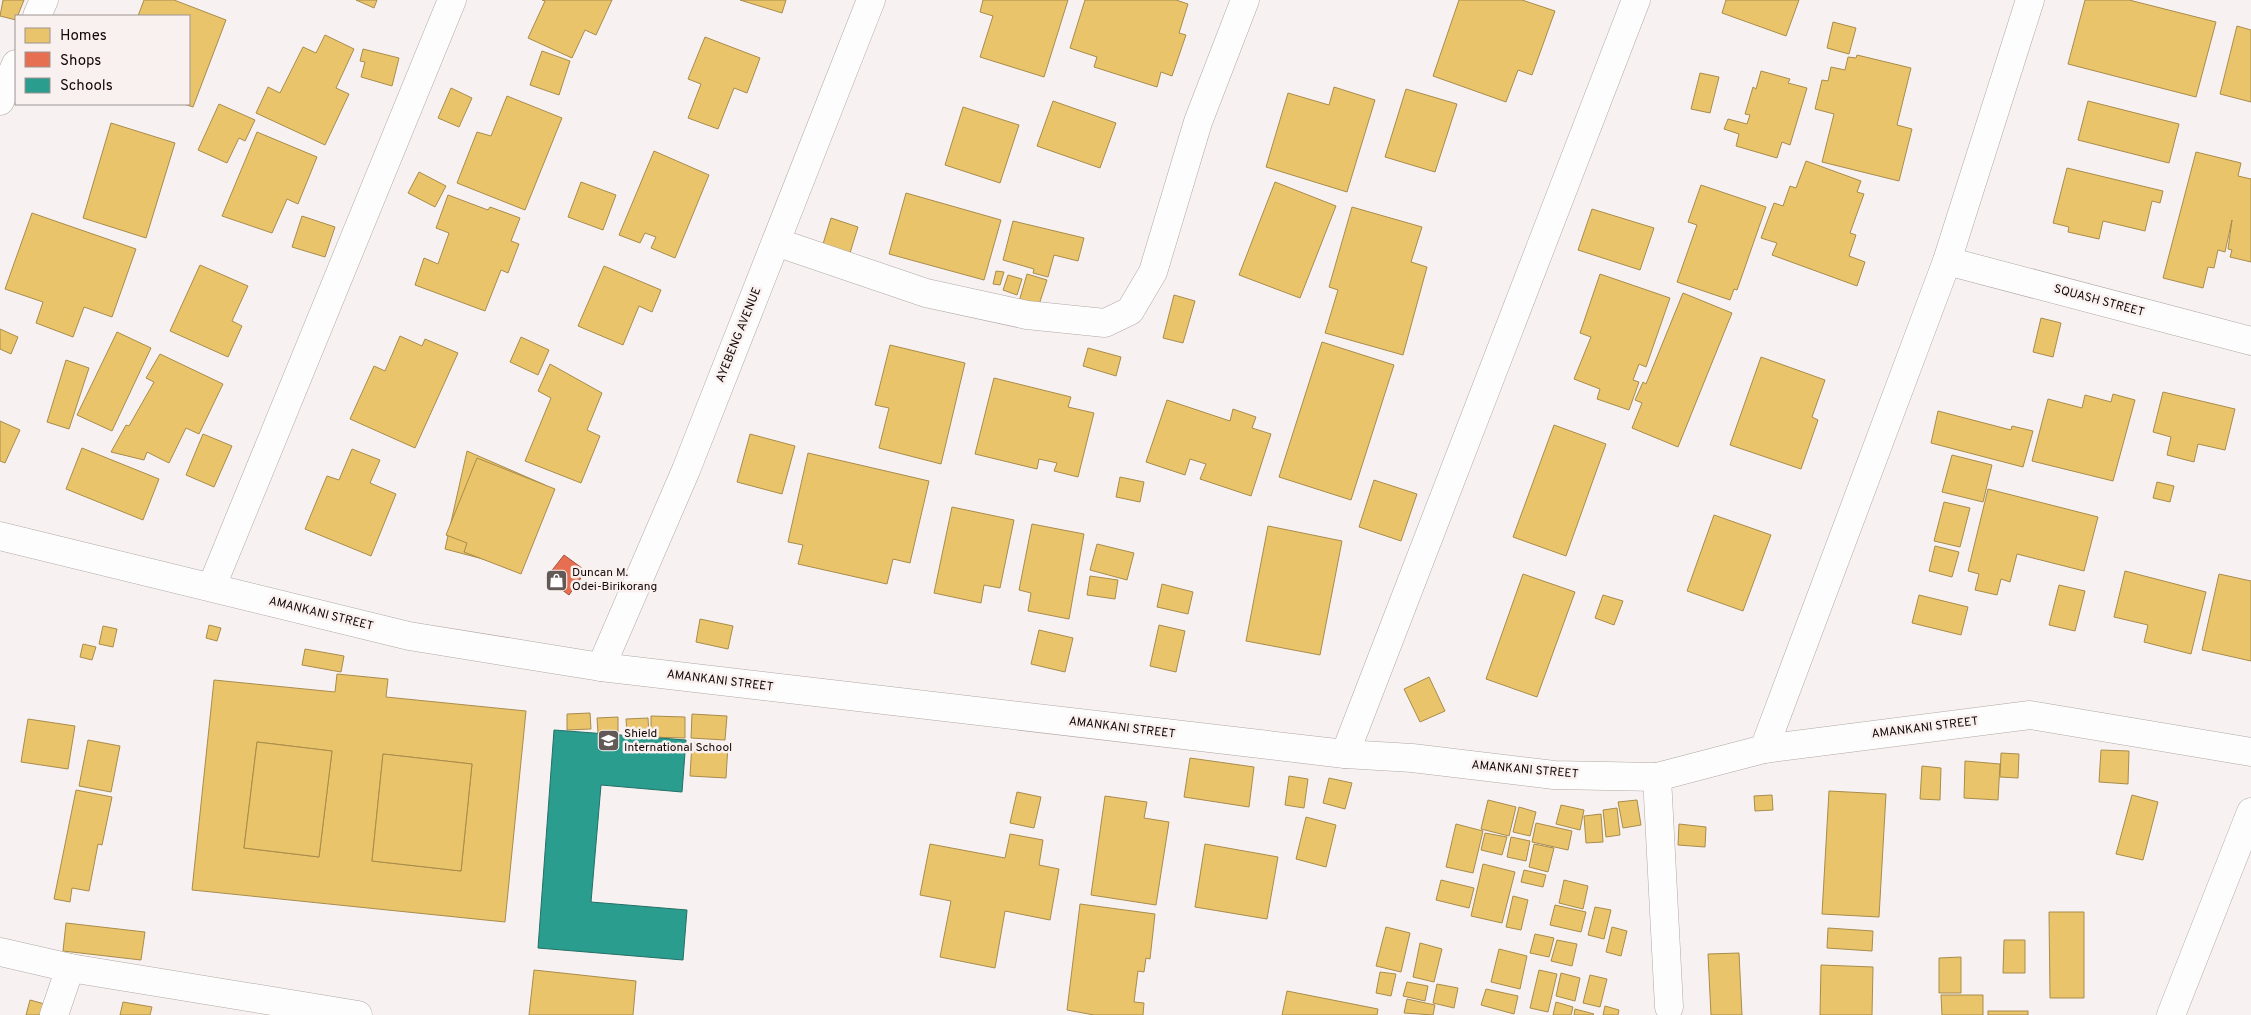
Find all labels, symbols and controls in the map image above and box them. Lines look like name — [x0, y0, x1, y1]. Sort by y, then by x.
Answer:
legend — [15, 15, 190, 105]
text: Homes — [60, 27, 107, 46]
text: Shops — [60, 52, 101, 71]
text: Schools — [60, 77, 113, 96]
street label: SQUASH STREET — [2052, 281, 2146, 321]
street label: AYEBENG AVENUE — [713, 285, 765, 385]
place label: Duncan M. Odei-Birikorang — [572, 565, 657, 595]
shop icon: Duncan M. Odei-Birikorang — [544, 568, 568, 592]
street label: AMANKANI STREET — [267, 593, 375, 635]
street label: AMANKANI STREET — [666, 667, 774, 695]
street label: AMANKANI STREET — [1068, 714, 1176, 742]
street label: AMANKANI STREET — [1871, 714, 1979, 742]
place label: Shield International School — [624, 726, 732, 756]
school or university icon: Shield International School — [596, 729, 620, 753]
street label: AMANKANI STREET — [1471, 757, 1579, 783]

